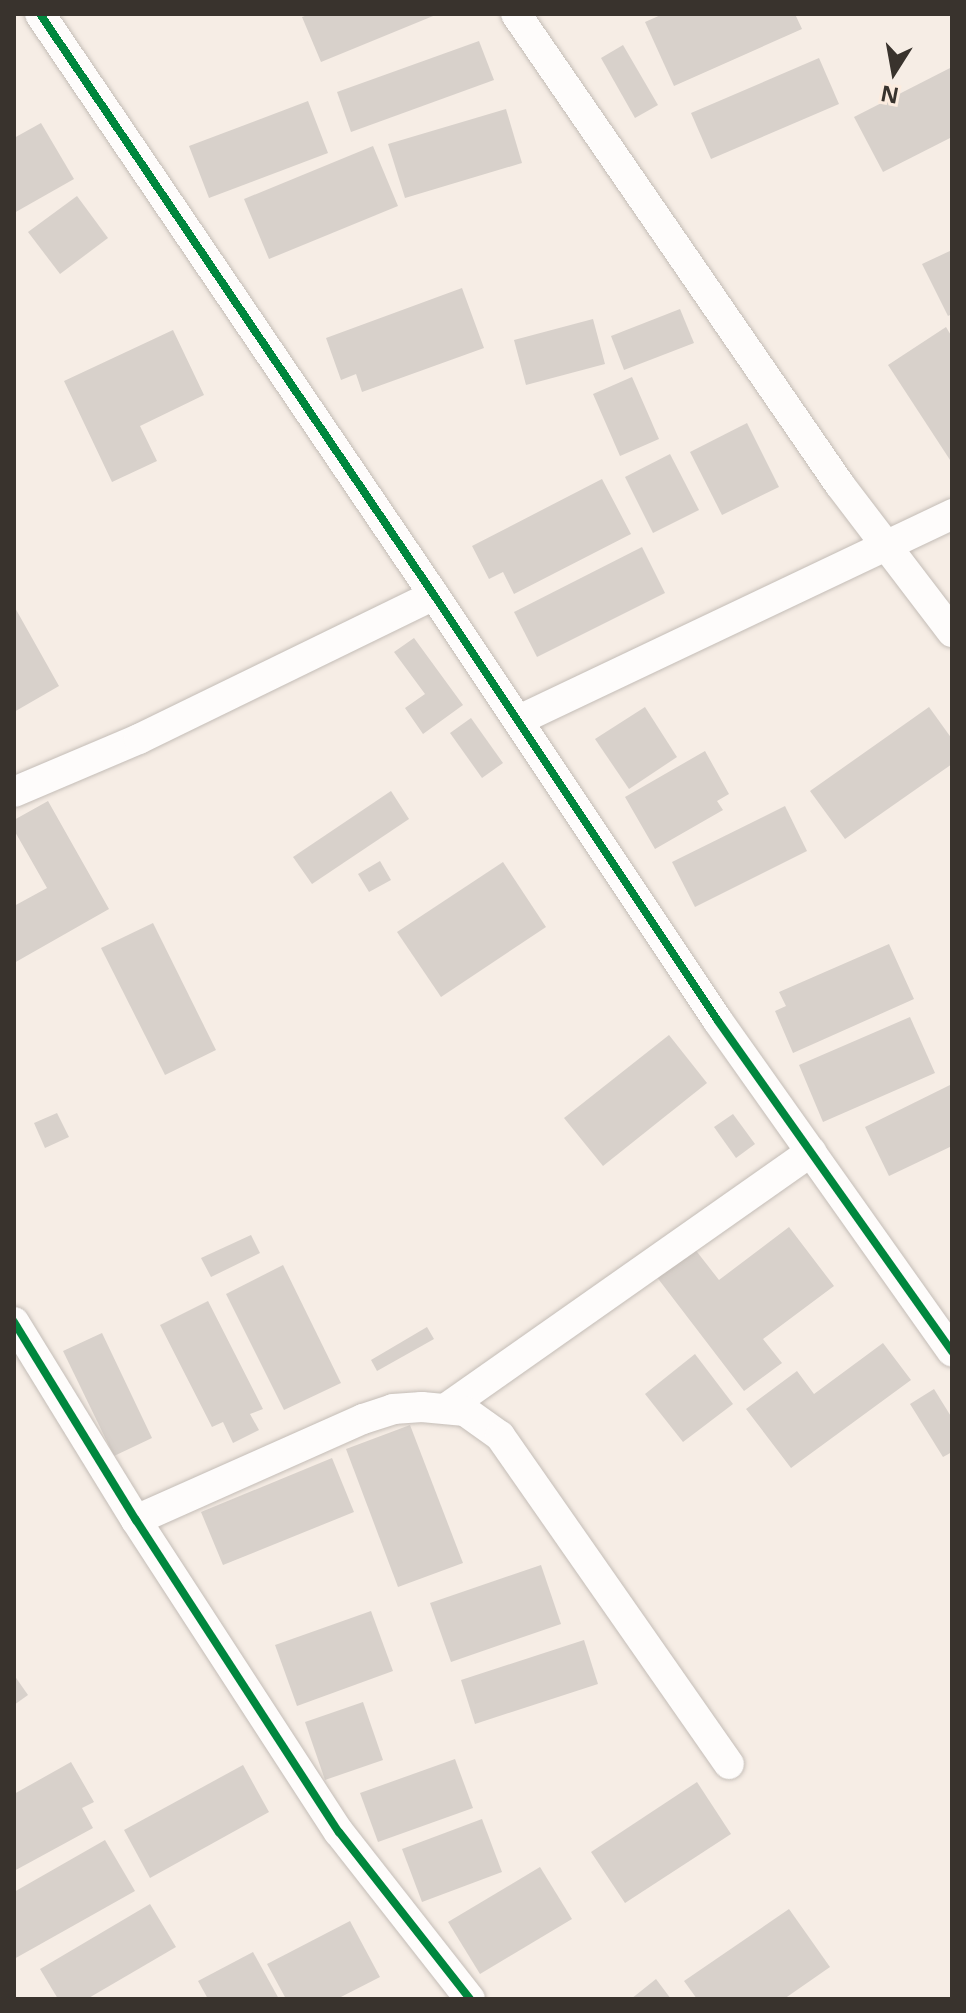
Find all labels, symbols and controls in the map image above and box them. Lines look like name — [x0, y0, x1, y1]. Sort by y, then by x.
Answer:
north arrow — [854, 32, 934, 112]
text: N — [878, 79, 901, 112]

